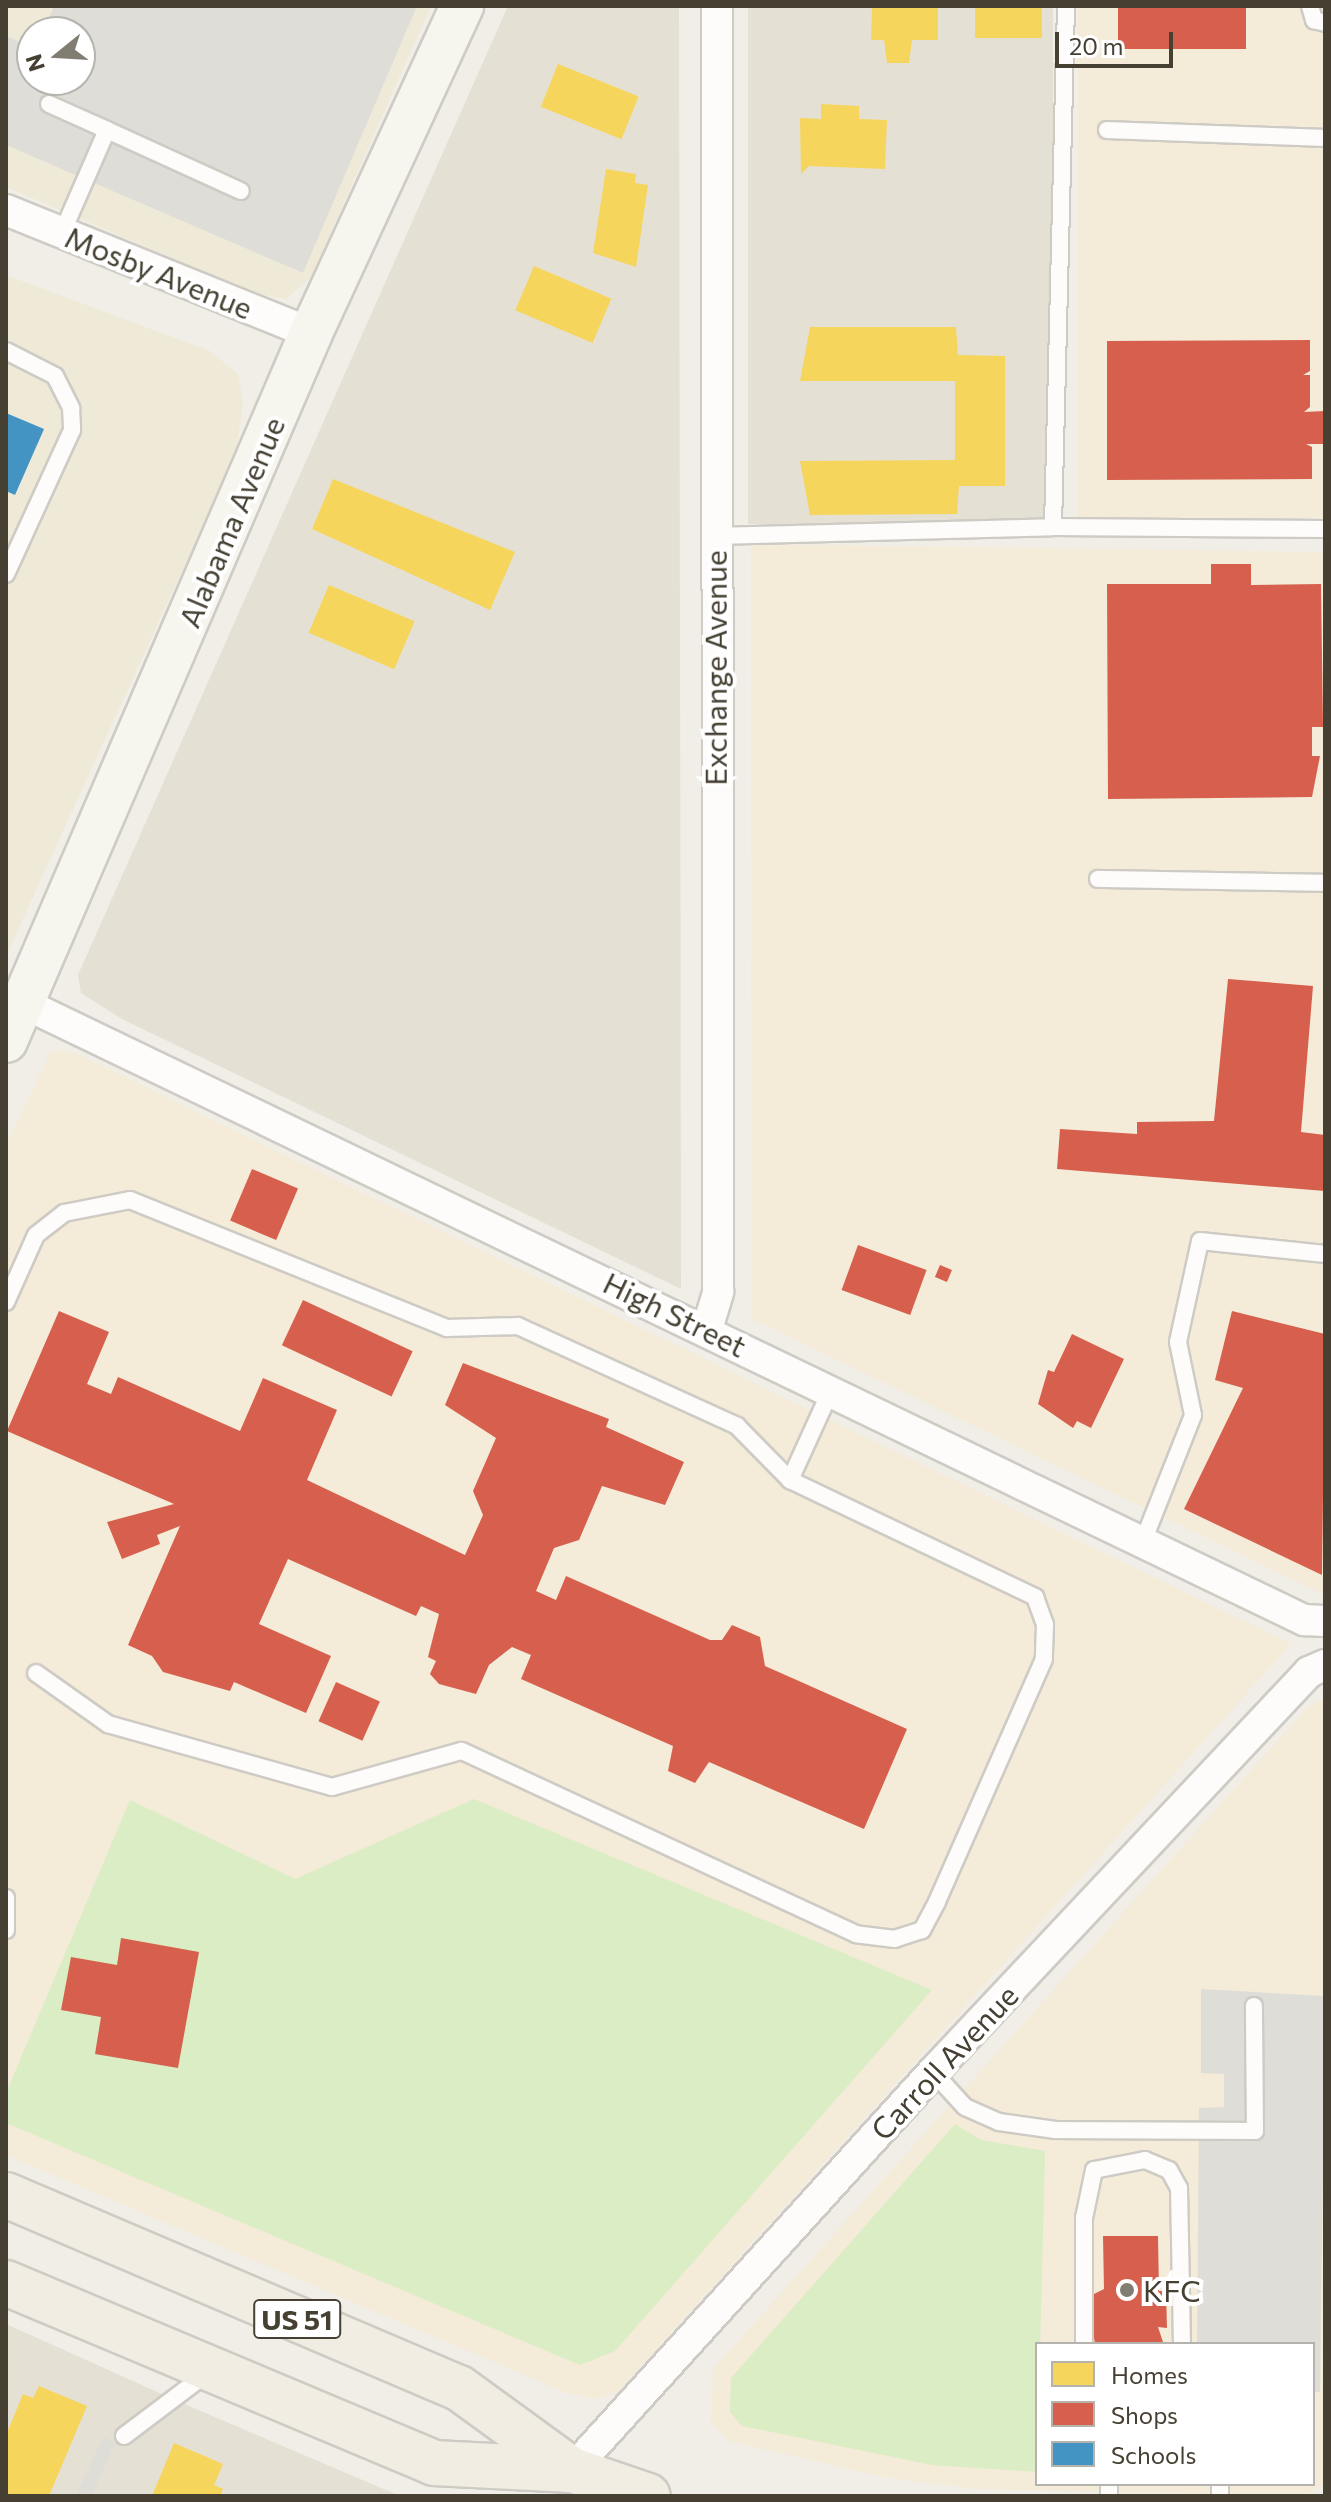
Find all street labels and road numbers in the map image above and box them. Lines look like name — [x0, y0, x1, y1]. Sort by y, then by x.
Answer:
street label: Mosby Avenue — [60, 218, 258, 326]
street label: Alabama Avenue — [170, 411, 292, 633]
street label: Exchange Avenue — [697, 550, 733, 786]
street label: High Street — [598, 1264, 752, 1364]
street label: Carroll Avenue — [863, 1977, 1025, 2147]
road number: US 51 — [253, 2295, 341, 2343]

